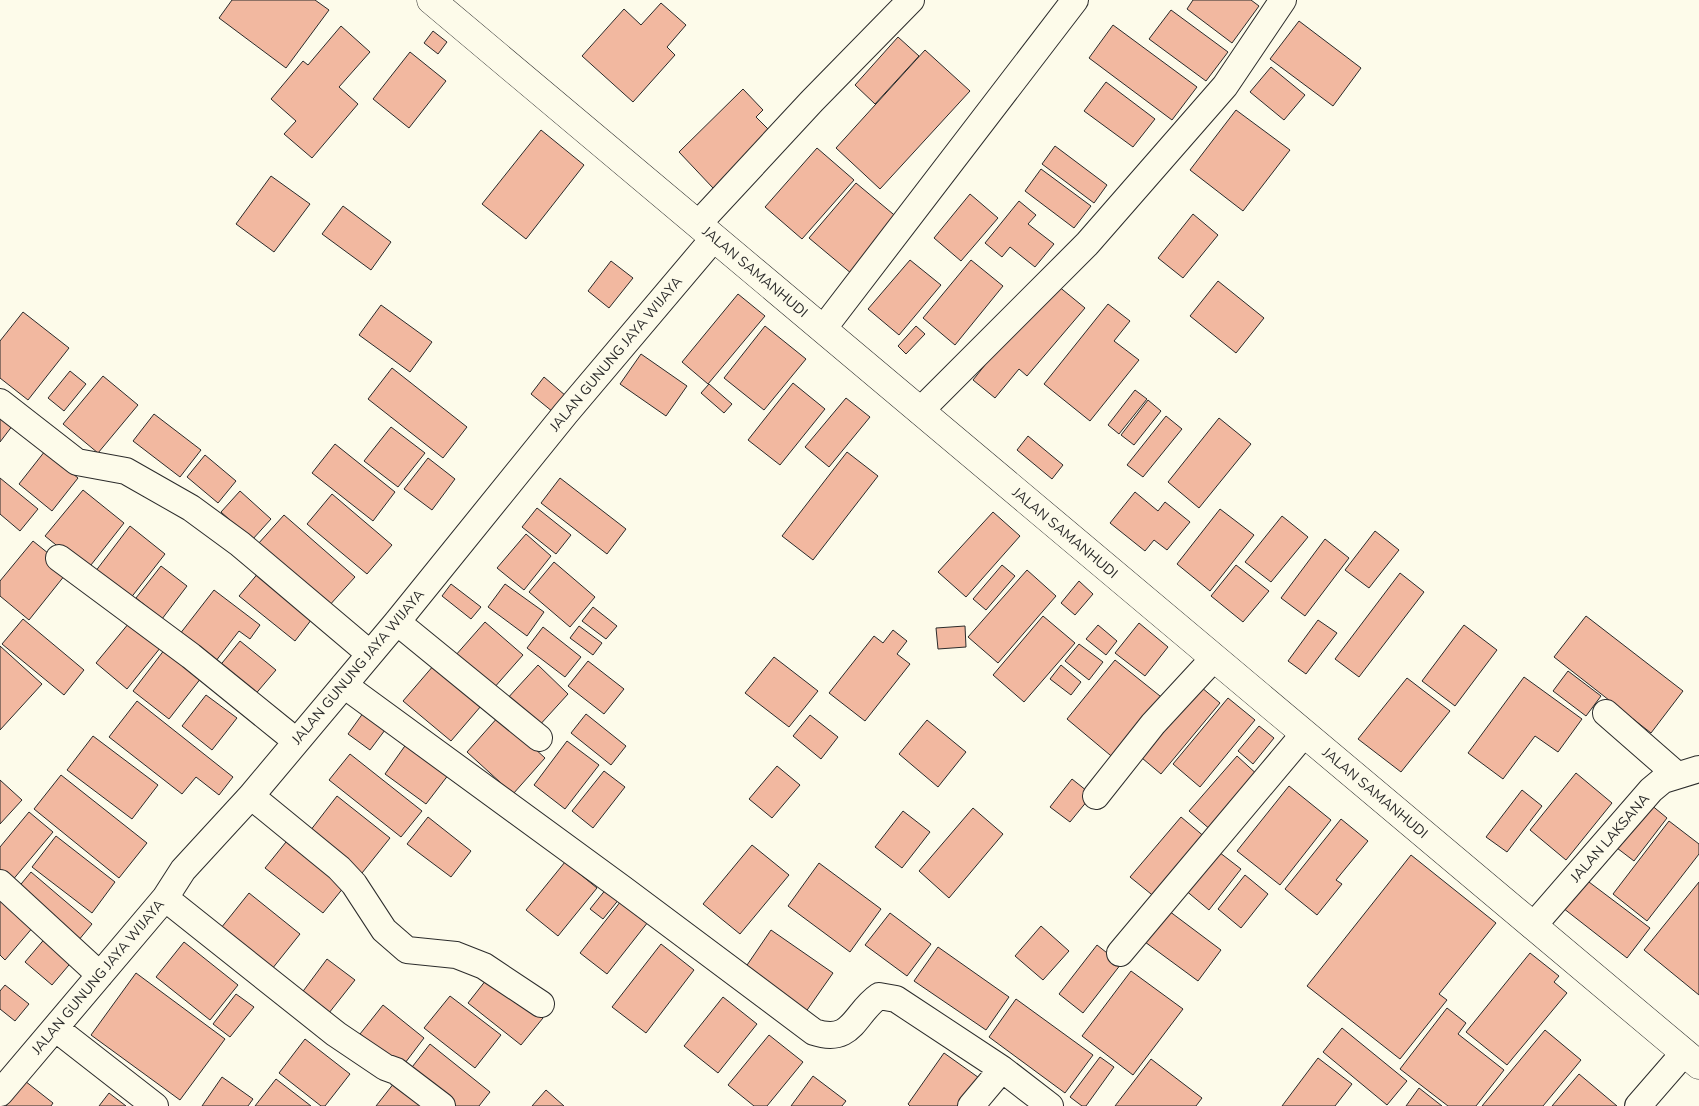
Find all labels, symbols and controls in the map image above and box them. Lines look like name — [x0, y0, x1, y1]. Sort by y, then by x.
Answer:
street label: JALAN SAMANHUDI — [697, 222, 812, 322]
street label: JALAN GUNUNG JAYA WIJAYA — [545, 273, 687, 436]
street label: JALAN SAMANHUDI — [1007, 483, 1122, 583]
street label: JALAN GUNUNG JAYA WIJAYA — [287, 586, 429, 749]
street label: JALAN SAMANHUDI — [1317, 743, 1432, 843]
street label: JALAN LAKSANA — [1566, 790, 1654, 887]
street label: JALAN GUNUNG JAYA WIJAYA — [27, 896, 169, 1059]

